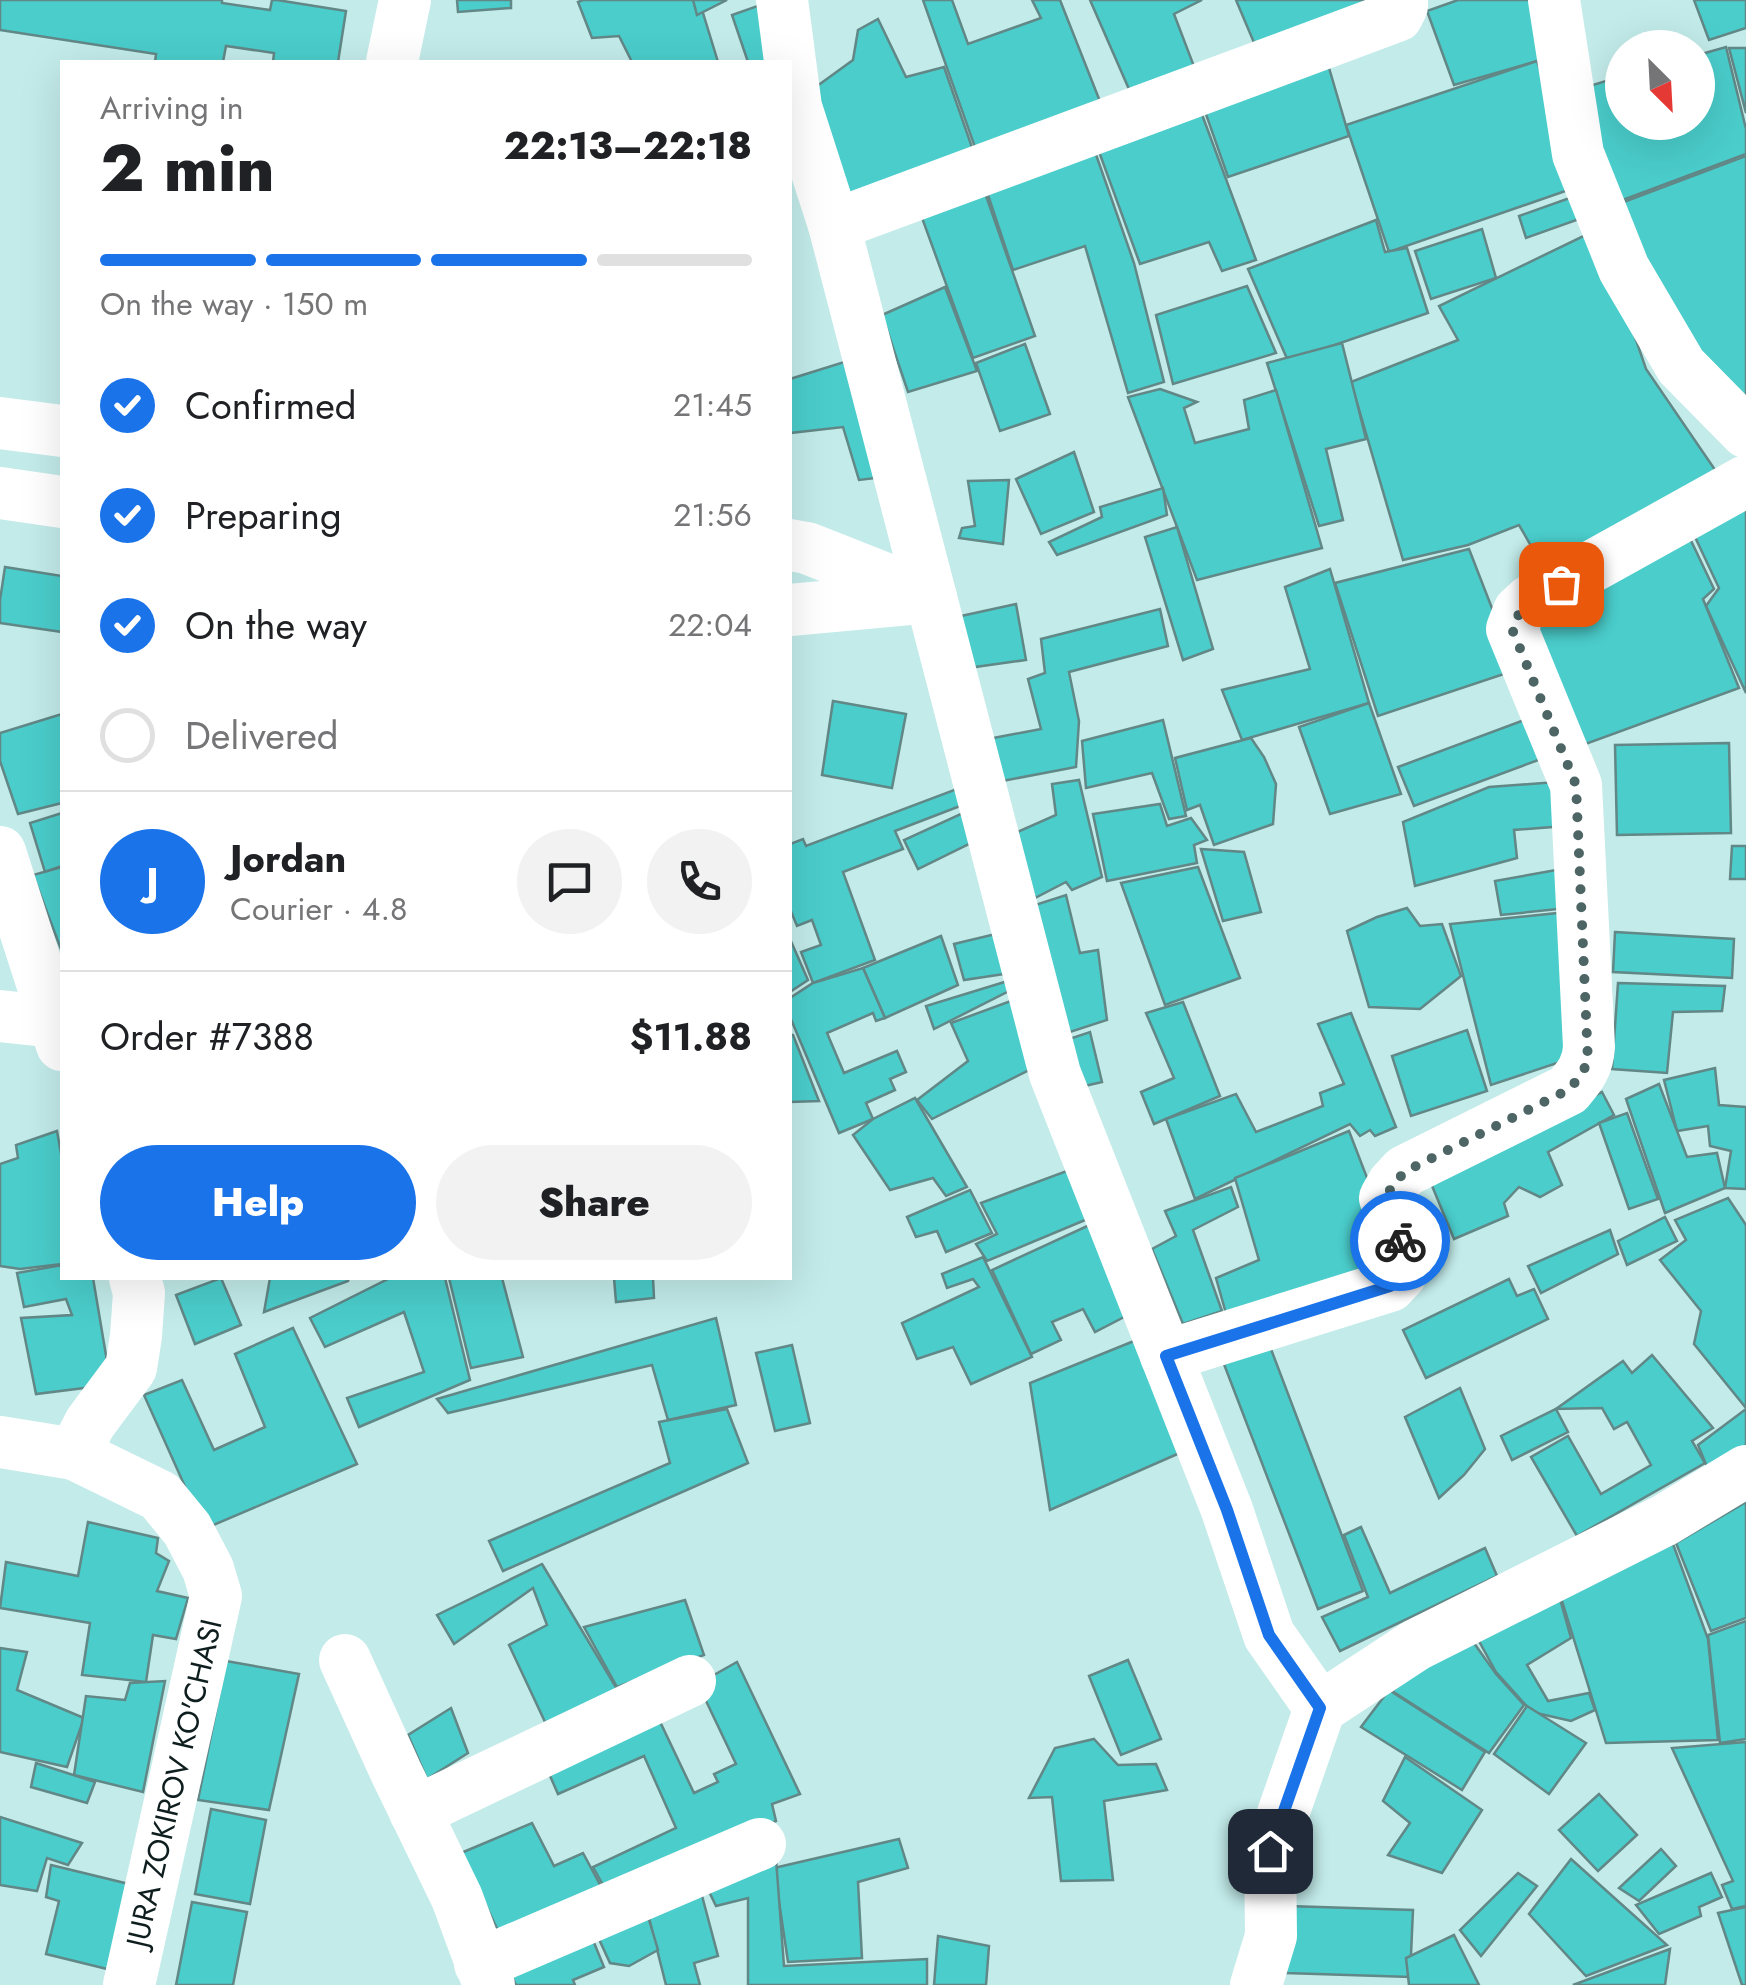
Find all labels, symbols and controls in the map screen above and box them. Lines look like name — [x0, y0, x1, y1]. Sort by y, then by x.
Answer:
north arrow — [1605, 30, 1715, 140]
map controls — [1605, 30, 1715, 140]
text: Arriving in — [100, 85, 244, 131]
text: 22:13–22:18 — [504, 118, 752, 173]
text: 2 min — [100, 121, 275, 215]
text: On the way · 150 m — [100, 281, 368, 327]
icon: check — [100, 378, 155, 433]
text: Confirmed — [185, 378, 356, 433]
text: 21:45 — [673, 382, 752, 428]
icon: check — [100, 488, 155, 543]
text: Preparing — [185, 488, 342, 543]
text: 21:56 — [673, 492, 752, 538]
pin — [1519, 542, 1604, 627]
icon: bag — [1534, 557, 1589, 612]
icon: check — [100, 598, 155, 653]
text: On the way — [185, 598, 367, 653]
text: 22:04 — [668, 602, 752, 648]
text: Delivered — [185, 708, 338, 763]
button: chat — [517, 829, 622, 934]
button: phone — [647, 829, 752, 934]
text: Jordan — [230, 831, 346, 886]
text: J — [146, 854, 159, 909]
text: Courier · 4.8 — [230, 886, 407, 932]
text: Order #7388 — [100, 1009, 314, 1064]
text: $11.88 — [630, 1009, 752, 1064]
button: Help — [100, 1145, 416, 1260]
button: Share — [436, 1145, 752, 1260]
courier — [1350, 1191, 1450, 1291]
icon: bike — [1373, 1214, 1428, 1269]
street label: JURA ZOKIROV KO'CHASI — [114, 1615, 233, 1955]
pin — [1228, 1809, 1313, 1894]
icon: home — [1243, 1824, 1298, 1879]

